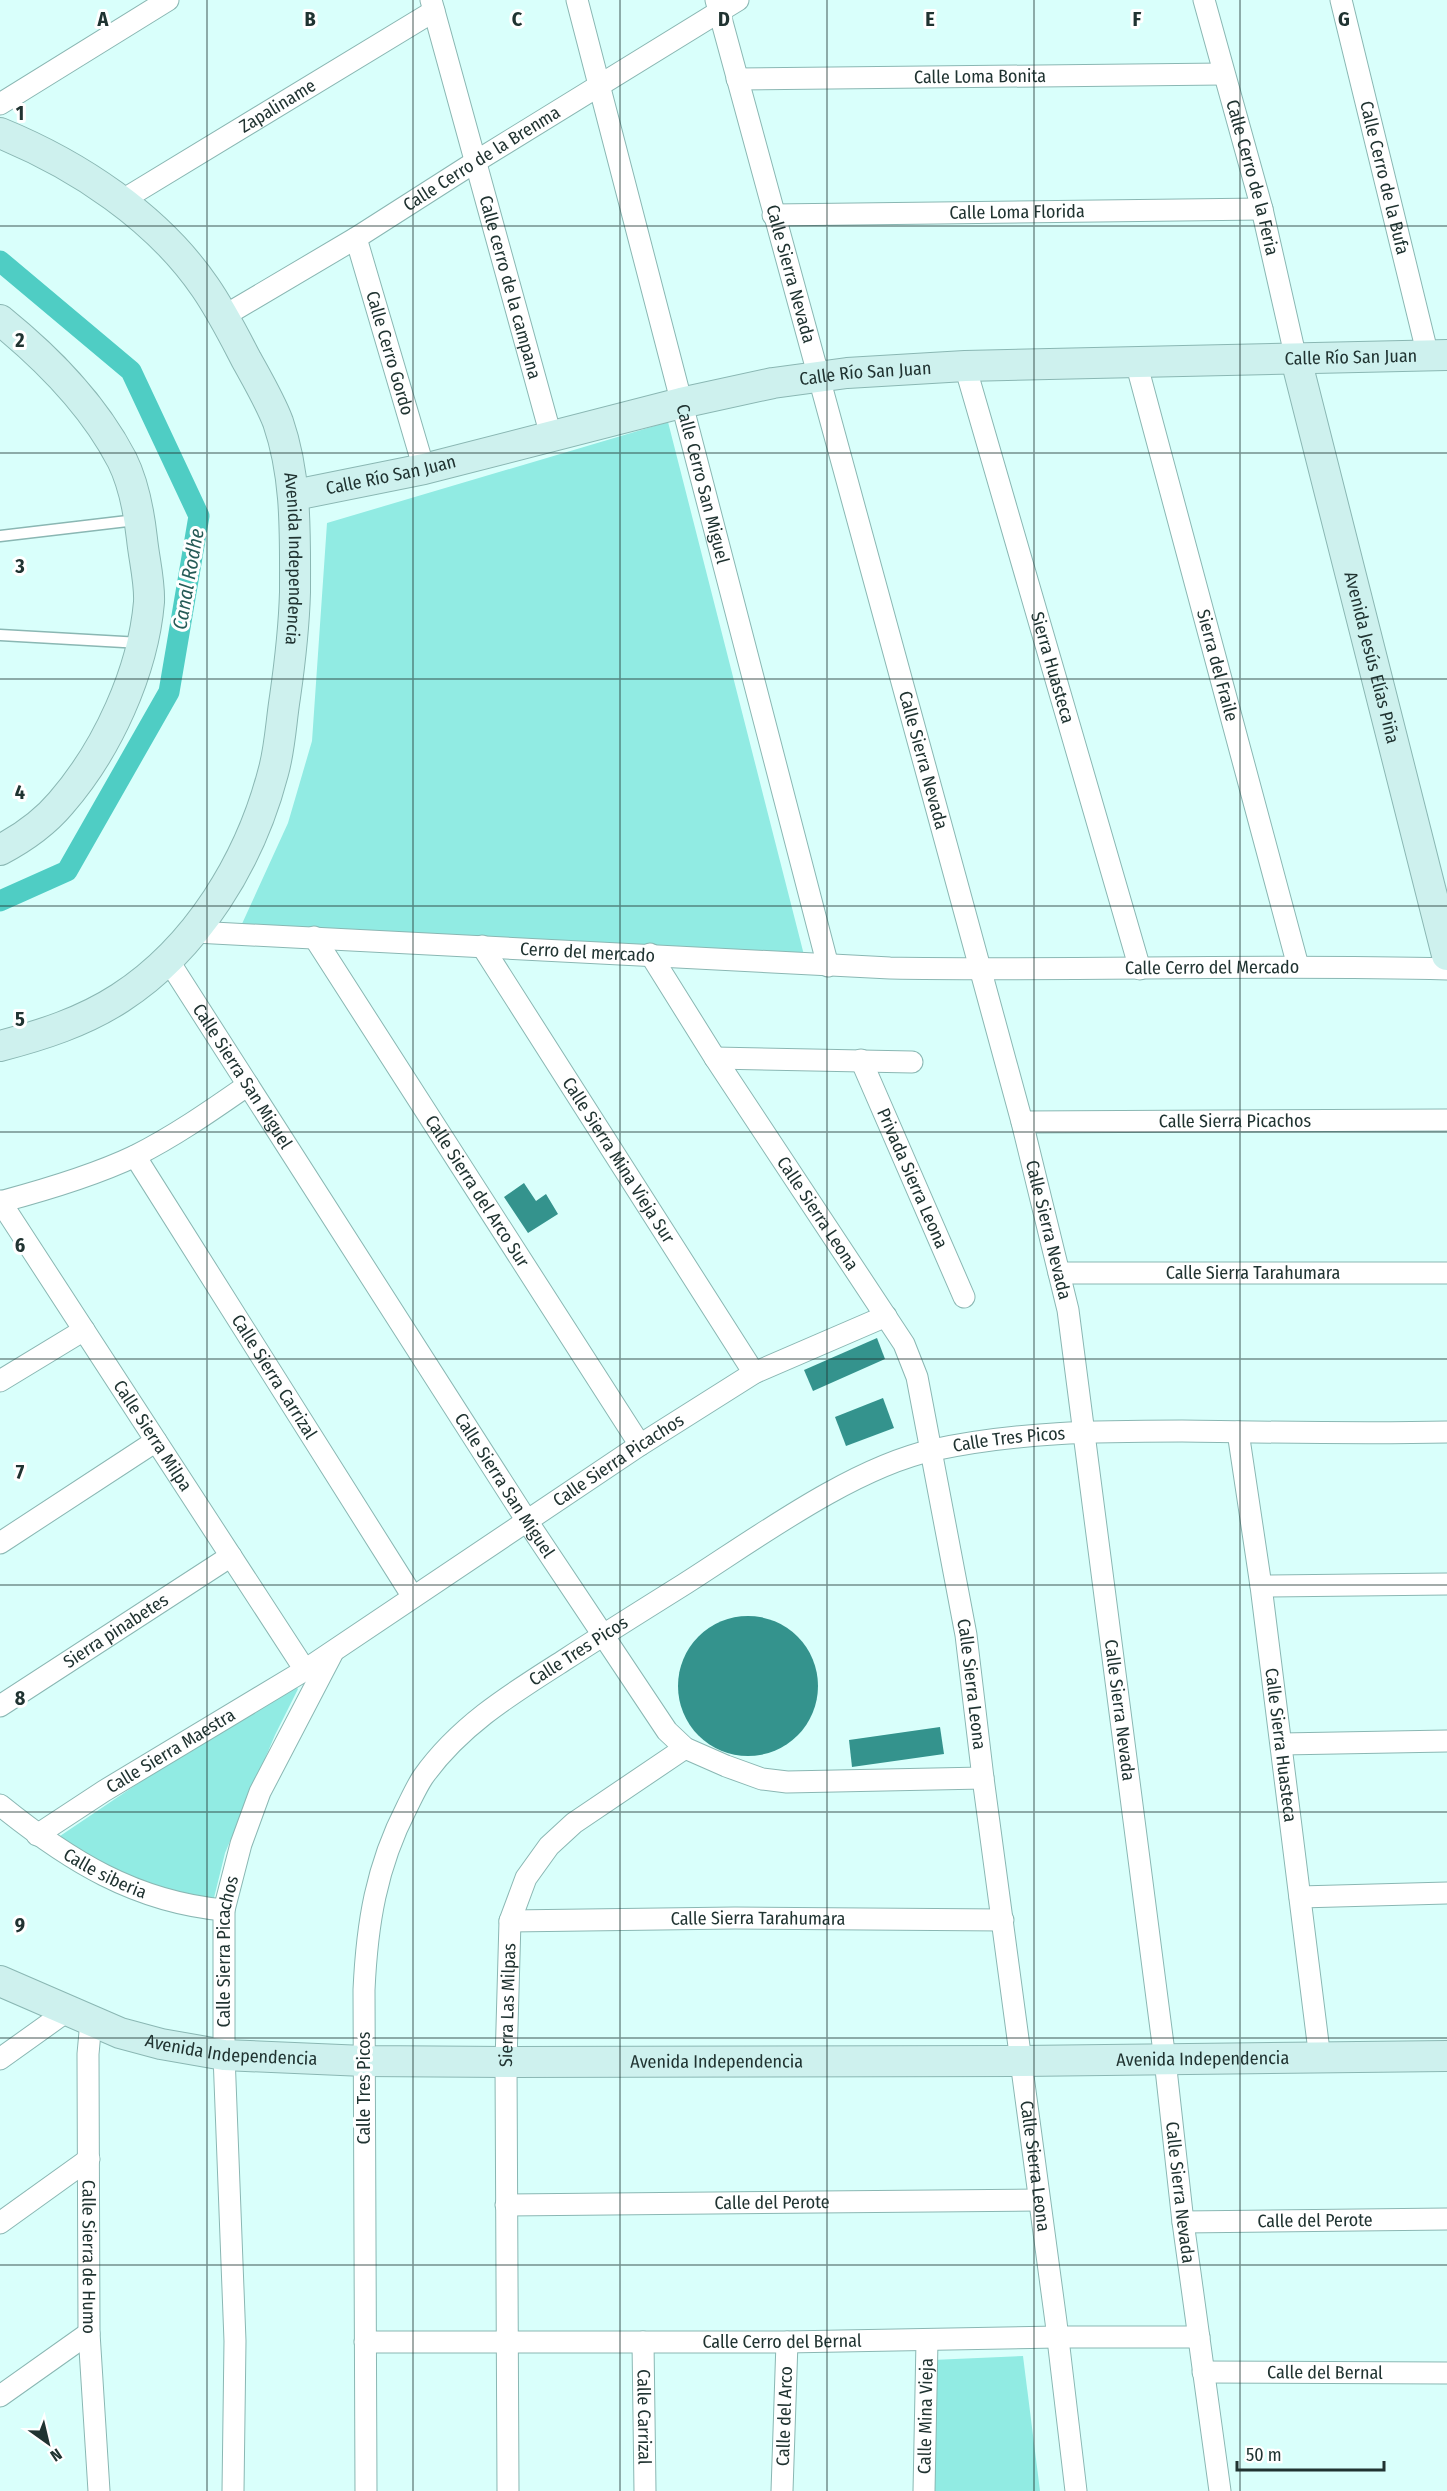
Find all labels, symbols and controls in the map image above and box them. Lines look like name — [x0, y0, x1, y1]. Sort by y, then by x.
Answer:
text: A — [97, 7, 110, 31]
text: B — [304, 7, 316, 31]
text: C — [512, 7, 523, 31]
text: D — [718, 7, 730, 31]
text: E — [925, 7, 935, 31]
text: F — [1133, 7, 1142, 31]
text: G — [1338, 7, 1350, 31]
street label: Calle Loma Bonita — [914, 65, 1046, 88]
street label: Zapaliname — [235, 74, 320, 138]
street label: Calle Cerro de la Feria — [1221, 97, 1283, 258]
street label: Calle Cerro de la Bufa — [1355, 99, 1414, 257]
text: 1 — [16, 101, 24, 125]
street label: Calle Cerro de la Brenma — [399, 101, 564, 216]
street label: Calle cerro de la campana — [474, 193, 546, 382]
street label: Calle Loma Florida — [949, 200, 1085, 224]
street label: Calle Sierra Nevada — [761, 202, 820, 346]
street label: Calle Cerro Gordo — [361, 288, 419, 418]
text: 2 — [14, 328, 25, 352]
street label: Calle Río San Juan — [1284, 345, 1417, 370]
street label: Calle Río San Juan — [798, 357, 932, 390]
street label: Calle Cerro San Miguel — [671, 402, 734, 566]
street label: Calle Río San Juan — [324, 450, 458, 500]
street label: Avenida Independencia — [279, 471, 306, 646]
water label: Canal Rodhe — [167, 526, 209, 631]
text: 3 — [14, 554, 25, 578]
street label: Avenida Jesús Elías Piña — [1339, 569, 1404, 746]
street label: Sierra del Fraile — [1192, 607, 1243, 724]
street label: Sierra Huasteca — [1026, 609, 1079, 726]
street label: Calle Sierra Nevada — [894, 689, 953, 832]
text: 4 — [15, 780, 25, 804]
street label: Cerro del mercado — [519, 938, 655, 967]
street label: Calle Cerro del Mercado — [1125, 956, 1299, 979]
street label: Calle Sierra San Miguel — [188, 1000, 297, 1153]
text: 5 — [15, 1007, 25, 1031]
street label: Calle Sierra Mina Vieja Sur — [557, 1073, 680, 1248]
street label: Privada Sierra Leona — [872, 1105, 953, 1252]
street label: Calle Sierra Picachos — [1159, 1110, 1312, 1132]
street label: Calle Sierra del Arco Sur — [420, 1111, 534, 1272]
street label: Calle Sierra Leona — [772, 1152, 863, 1275]
street label: Calle Sierra Nevada — [1021, 1158, 1076, 1302]
text: 6 — [15, 1233, 25, 1257]
street label: Calle Sierra Tarahumara — [1166, 1262, 1341, 1284]
street label: Calle Sierra Carrizal — [227, 1310, 322, 1443]
street label: Calle Sierra Milpa — [109, 1376, 197, 1496]
street label: Calle Sierra San Miguel — [450, 1409, 560, 1562]
street label: Calle Sierra Picachos — [549, 1409, 688, 1511]
street label: Calle Tres Picos — [951, 1422, 1066, 1457]
text: 7 — [16, 1460, 25, 1484]
street label: Sierra pinabetes — [59, 1589, 173, 1673]
street label: Calle Tres Picos — [525, 1611, 632, 1691]
street label: Calle Sierra Leona — [952, 1617, 991, 1751]
street label: Calle Sierra Nevada — [1100, 1638, 1140, 1782]
street label: Calle Sierra Huasteca — [1260, 1667, 1301, 1824]
text: 8 — [15, 1686, 26, 1710]
street label: Calle Sierra Maestra — [102, 1704, 239, 1798]
street label: Calle siberia — [59, 1843, 150, 1903]
street label: Calle Sierra Picachos — [213, 1873, 243, 2027]
street label: Calle Sierra Tarahumara — [671, 1907, 846, 1930]
text: 9 — [15, 1913, 25, 1937]
street label: Sierra Las Milpas — [495, 1942, 520, 2067]
street label: Avenida Independencia — [143, 2029, 318, 2070]
street label: Calle Tres Picos — [353, 2031, 375, 2145]
street label: Avenida Independencia — [1116, 2047, 1289, 2071]
street label: Avenida Independencia — [630, 2050, 803, 2073]
street label: Calle Sierra Leona — [1015, 2099, 1055, 2233]
street label: Calle Sierra Nevada — [1161, 2120, 1200, 2265]
street label: Calle Sierra de Humo — [77, 2180, 100, 2334]
street label: Calle del Perote — [714, 2191, 830, 2214]
street label: Calle del Perote — [1257, 2209, 1373, 2232]
street label: Calle Cerro del Bernal — [702, 2330, 862, 2353]
street label: Calle Mina Vieja — [913, 2358, 938, 2474]
street label: Calle del Bernal — [1267, 2361, 1383, 2384]
street label: Calle del Arco — [772, 2366, 797, 2466]
street label: Calle Carrizal — [632, 2369, 656, 2465]
north arrow — [18, 2413, 78, 2473]
scale bar — [1237, 2434, 1384, 2472]
text: N — [47, 2444, 65, 2466]
text: 50 m — [1246, 2444, 1282, 2466]

